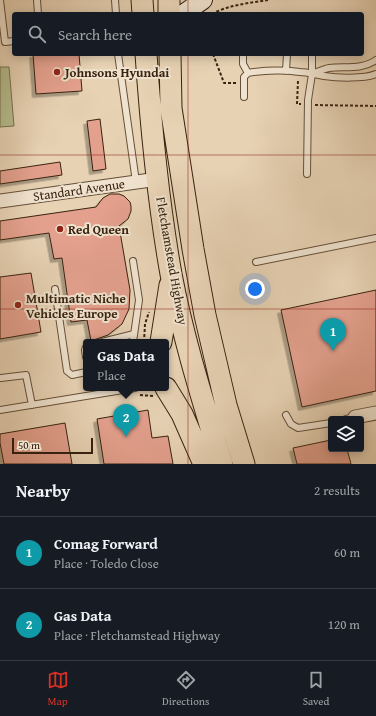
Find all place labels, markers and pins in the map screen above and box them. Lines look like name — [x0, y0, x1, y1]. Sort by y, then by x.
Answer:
place label: Johnsons Hyundai — [63, 63, 169, 82]
marker: Johnsons Hyundai — [52, 67, 62, 77]
place label: Red Queen — [68, 220, 129, 239]
marker: Red Queen — [55, 224, 65, 234]
place label: Multimatic Niche Vehicles Europe — [26, 289, 126, 323]
marker: Multimatic Niche Vehicles Europe — [13, 300, 23, 310]
pin: 1 — [320, 318, 346, 351]
pin: 2 — [113, 404, 139, 437]

